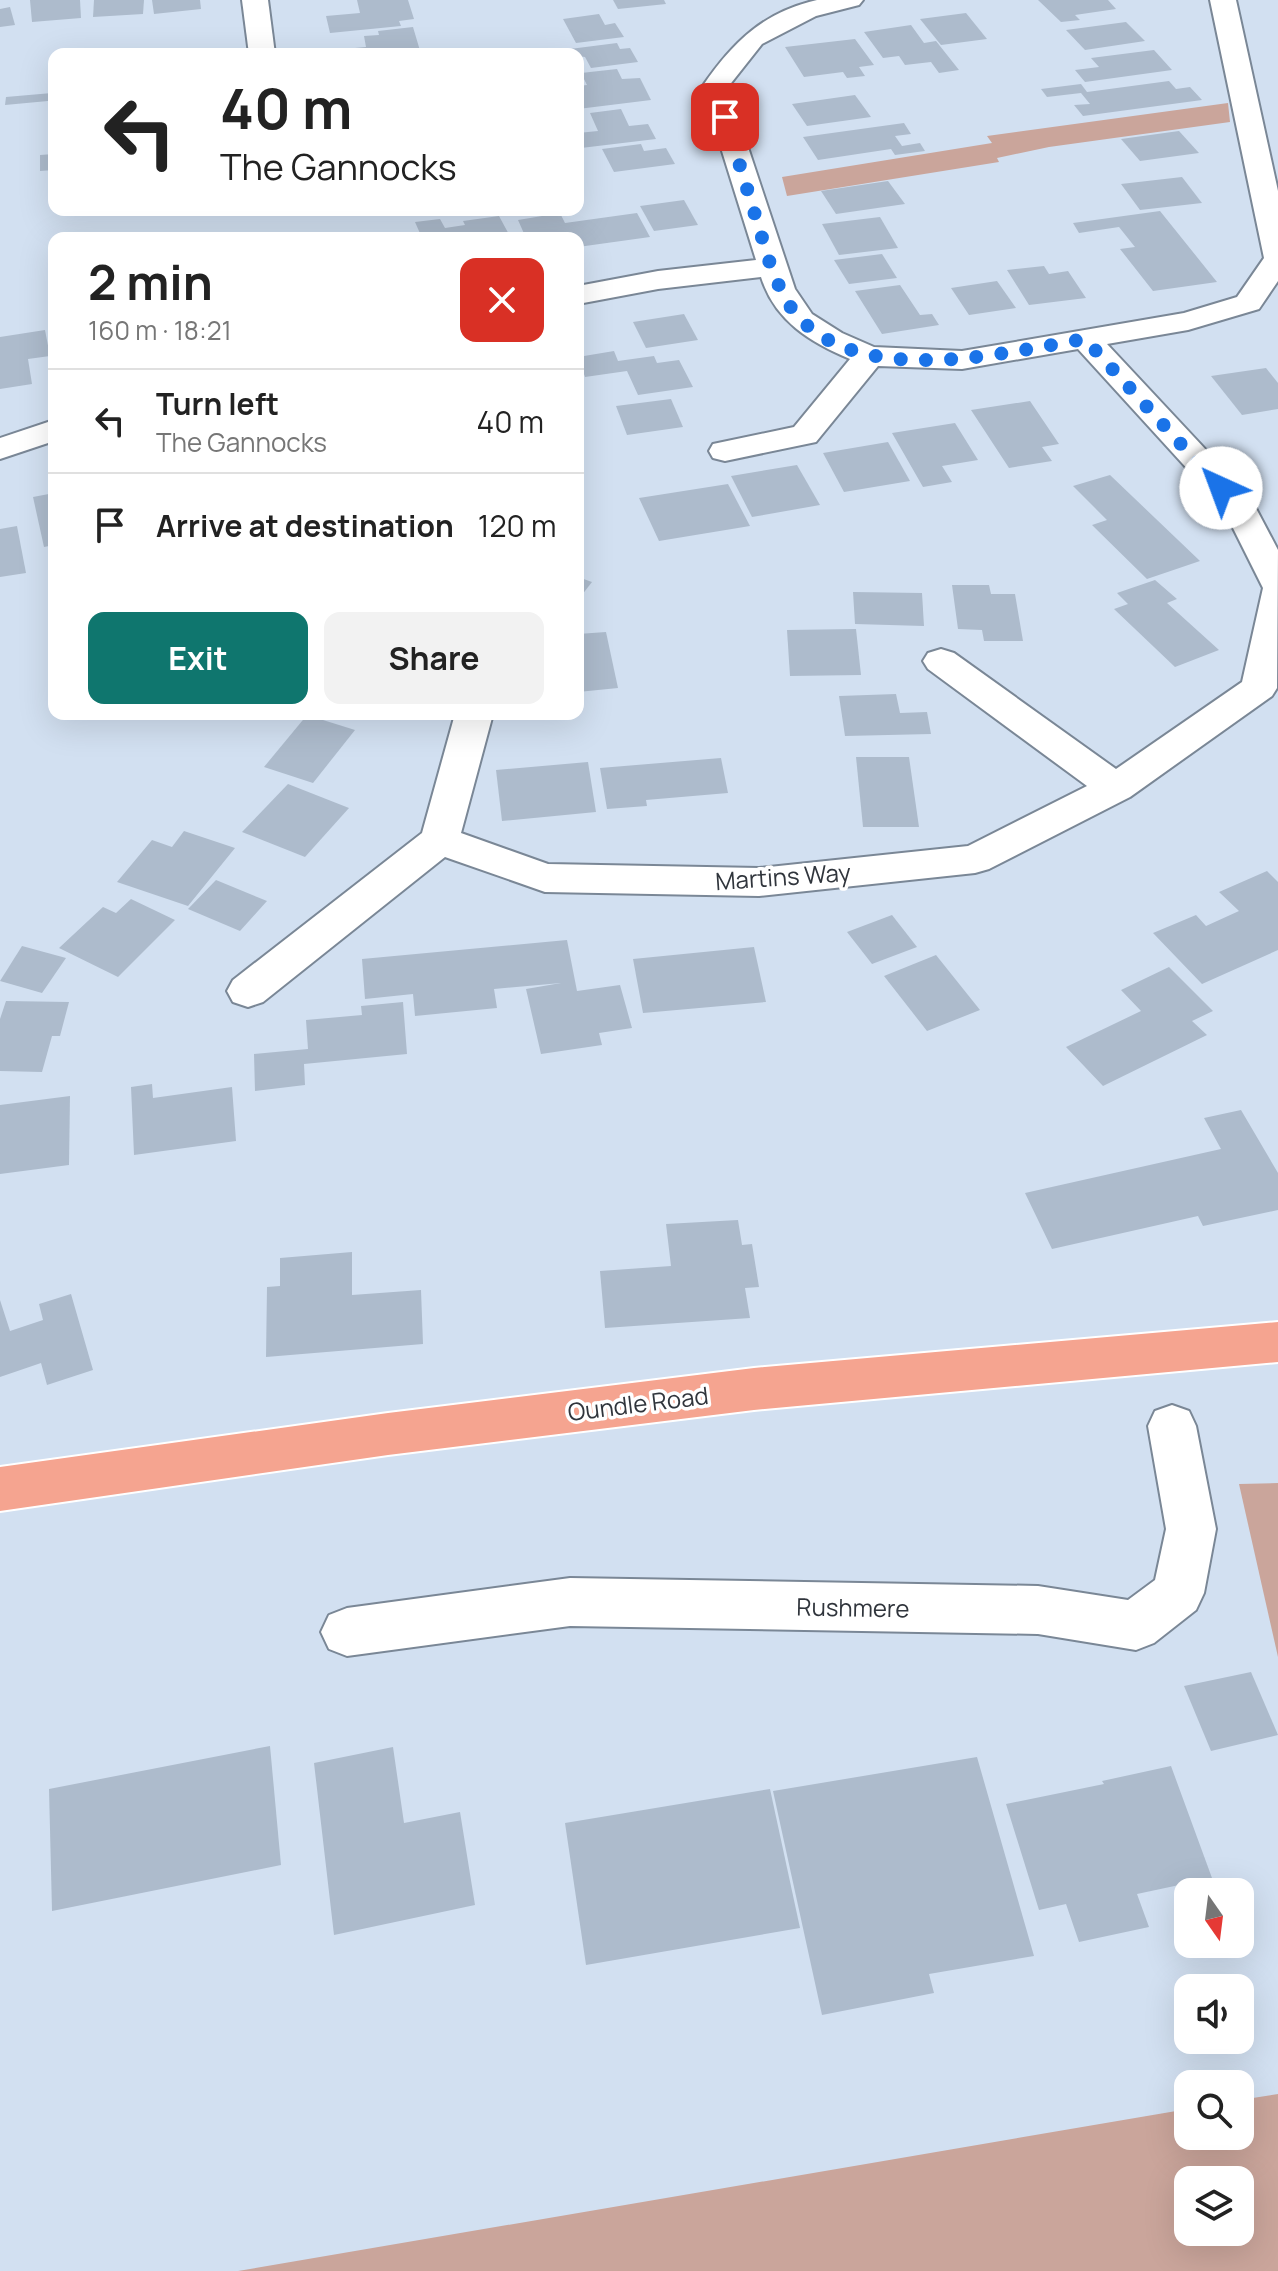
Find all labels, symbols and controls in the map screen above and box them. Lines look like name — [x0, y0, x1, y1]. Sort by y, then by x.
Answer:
text: 40 m — [220, 69, 352, 146]
icon: left — [88, 80, 192, 184]
pin — [691, 83, 759, 151]
icon: arrive — [703, 95, 747, 139]
text: The Gannocks — [220, 142, 457, 191]
text: 2 min — [88, 249, 213, 314]
button: close — [460, 258, 544, 342]
text: 160 m · 18:21 — [88, 312, 232, 348]
text: Turn left — [156, 383, 279, 424]
icon: left — [88, 399, 132, 443]
text: 40 m — [477, 401, 544, 442]
text: The Gannocks — [156, 424, 327, 460]
position arrow — [1179, 446, 1263, 530]
icon: arrive — [88, 503, 132, 547]
text: Arrive at destination — [156, 505, 454, 546]
text: 120 m — [478, 505, 556, 546]
button: Exit — [88, 612, 308, 704]
button: Share — [324, 612, 544, 704]
street label: Martins Way — [714, 855, 852, 897]
street label: Oundle Road — [566, 1378, 710, 1428]
street label: Rushmere — [796, 1590, 910, 1624]
north arrow — [1174, 1878, 1254, 1958]
map controls — [1174, 1878, 1254, 2246]
button: sound — [1174, 1974, 1254, 2054]
button: search — [1174, 2070, 1254, 2150]
button: layers — [1174, 2166, 1254, 2246]

